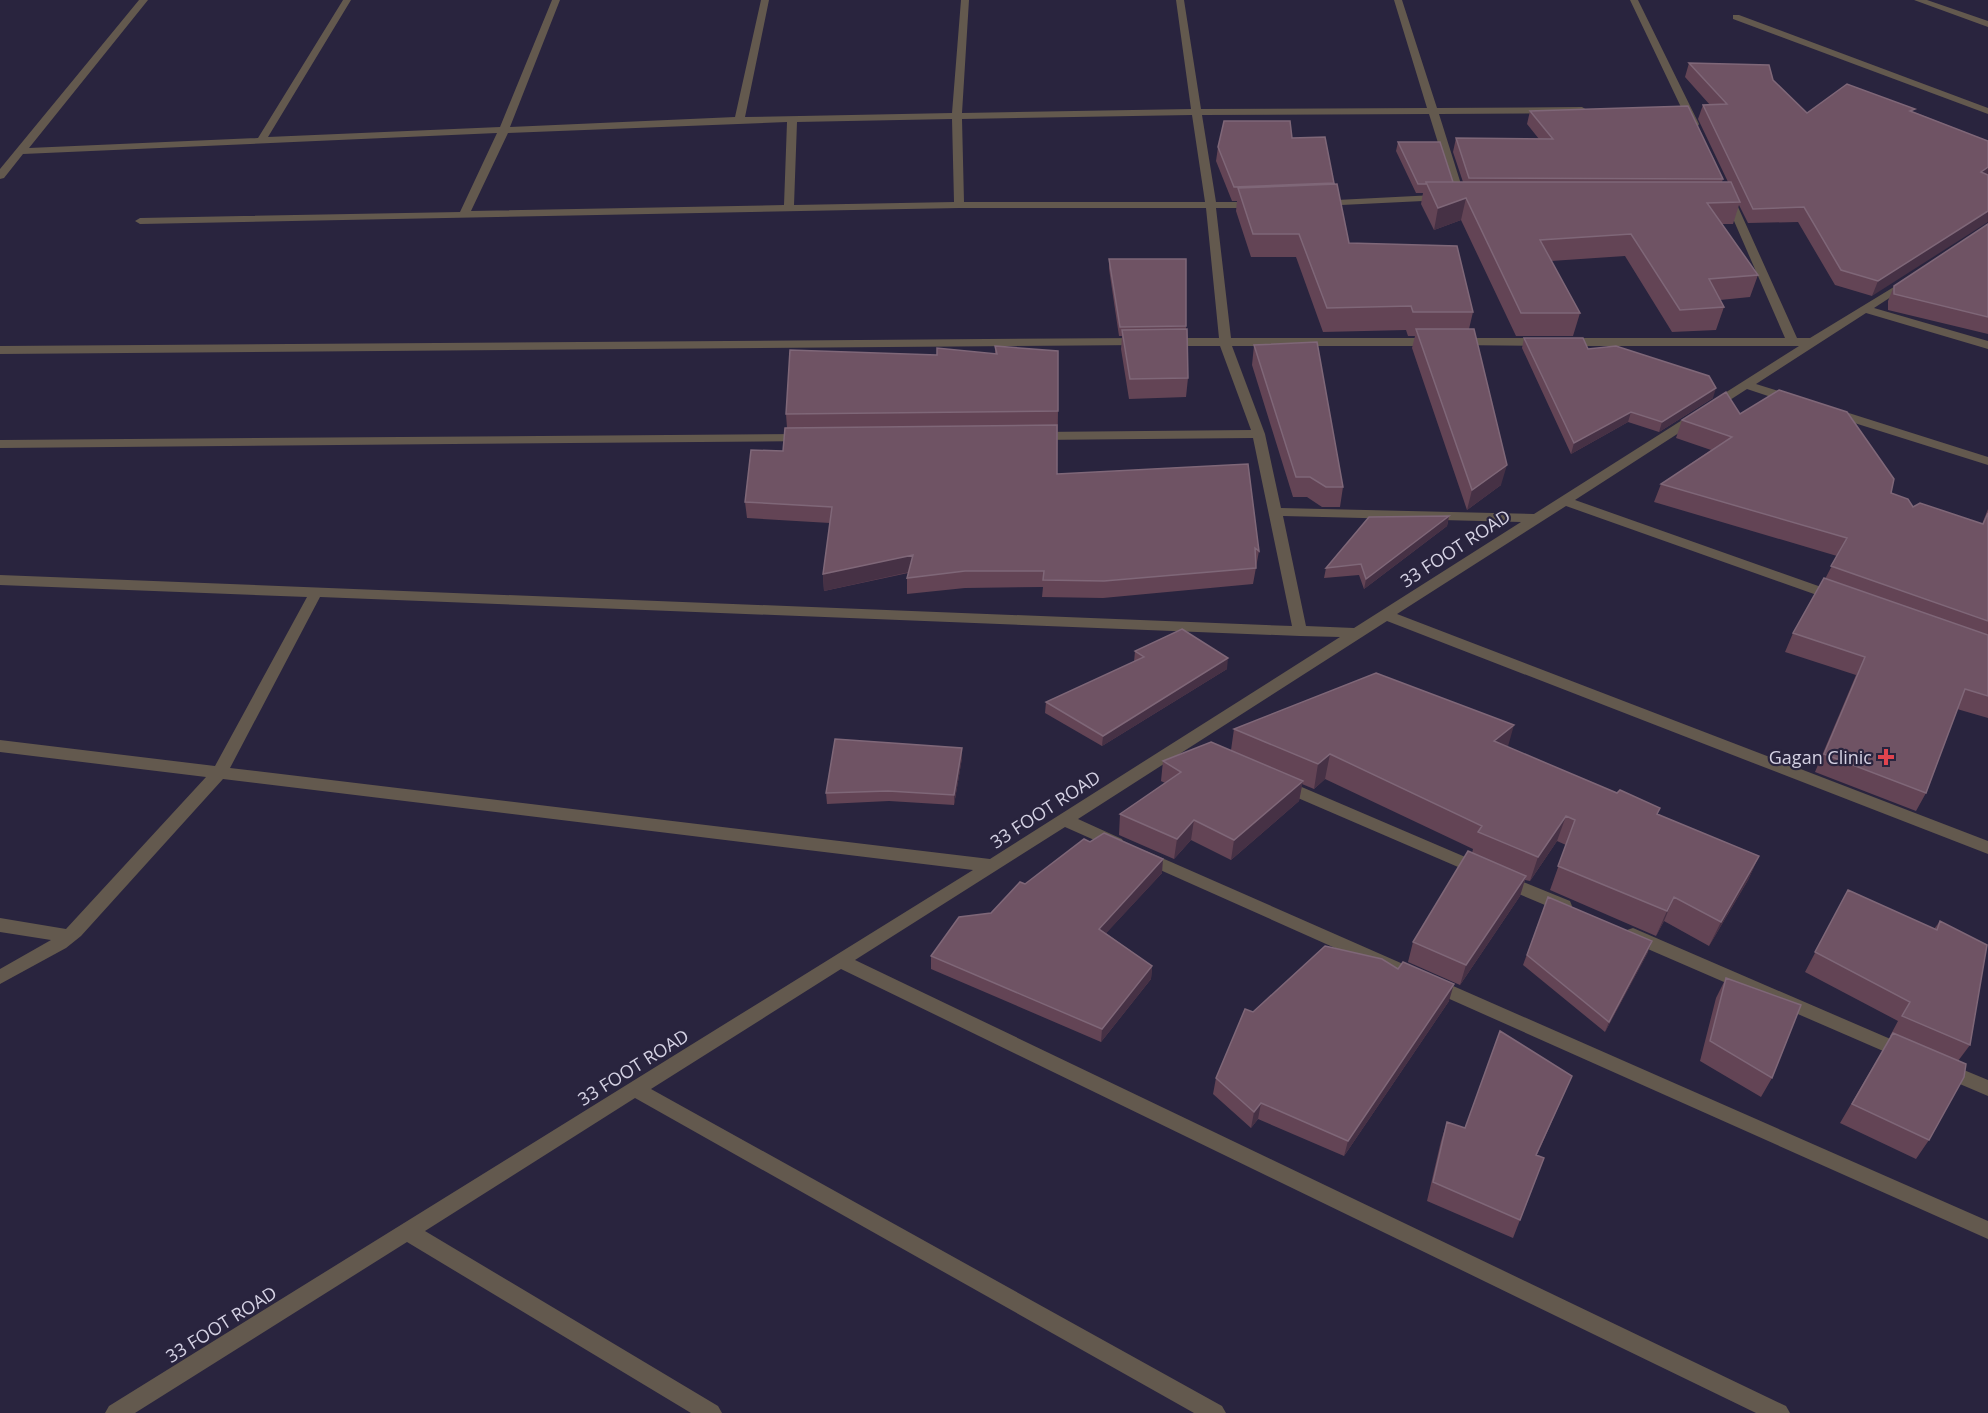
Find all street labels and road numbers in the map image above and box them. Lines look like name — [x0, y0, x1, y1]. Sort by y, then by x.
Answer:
street label: 33 FOOT ROAD — [1395, 503, 1515, 593]
street label: 33 FOOT ROAD — [985, 764, 1105, 854]
street label: 33 FOOT ROAD — [573, 1023, 693, 1111]
street label: 33 FOOT ROAD — [161, 1280, 281, 1368]

